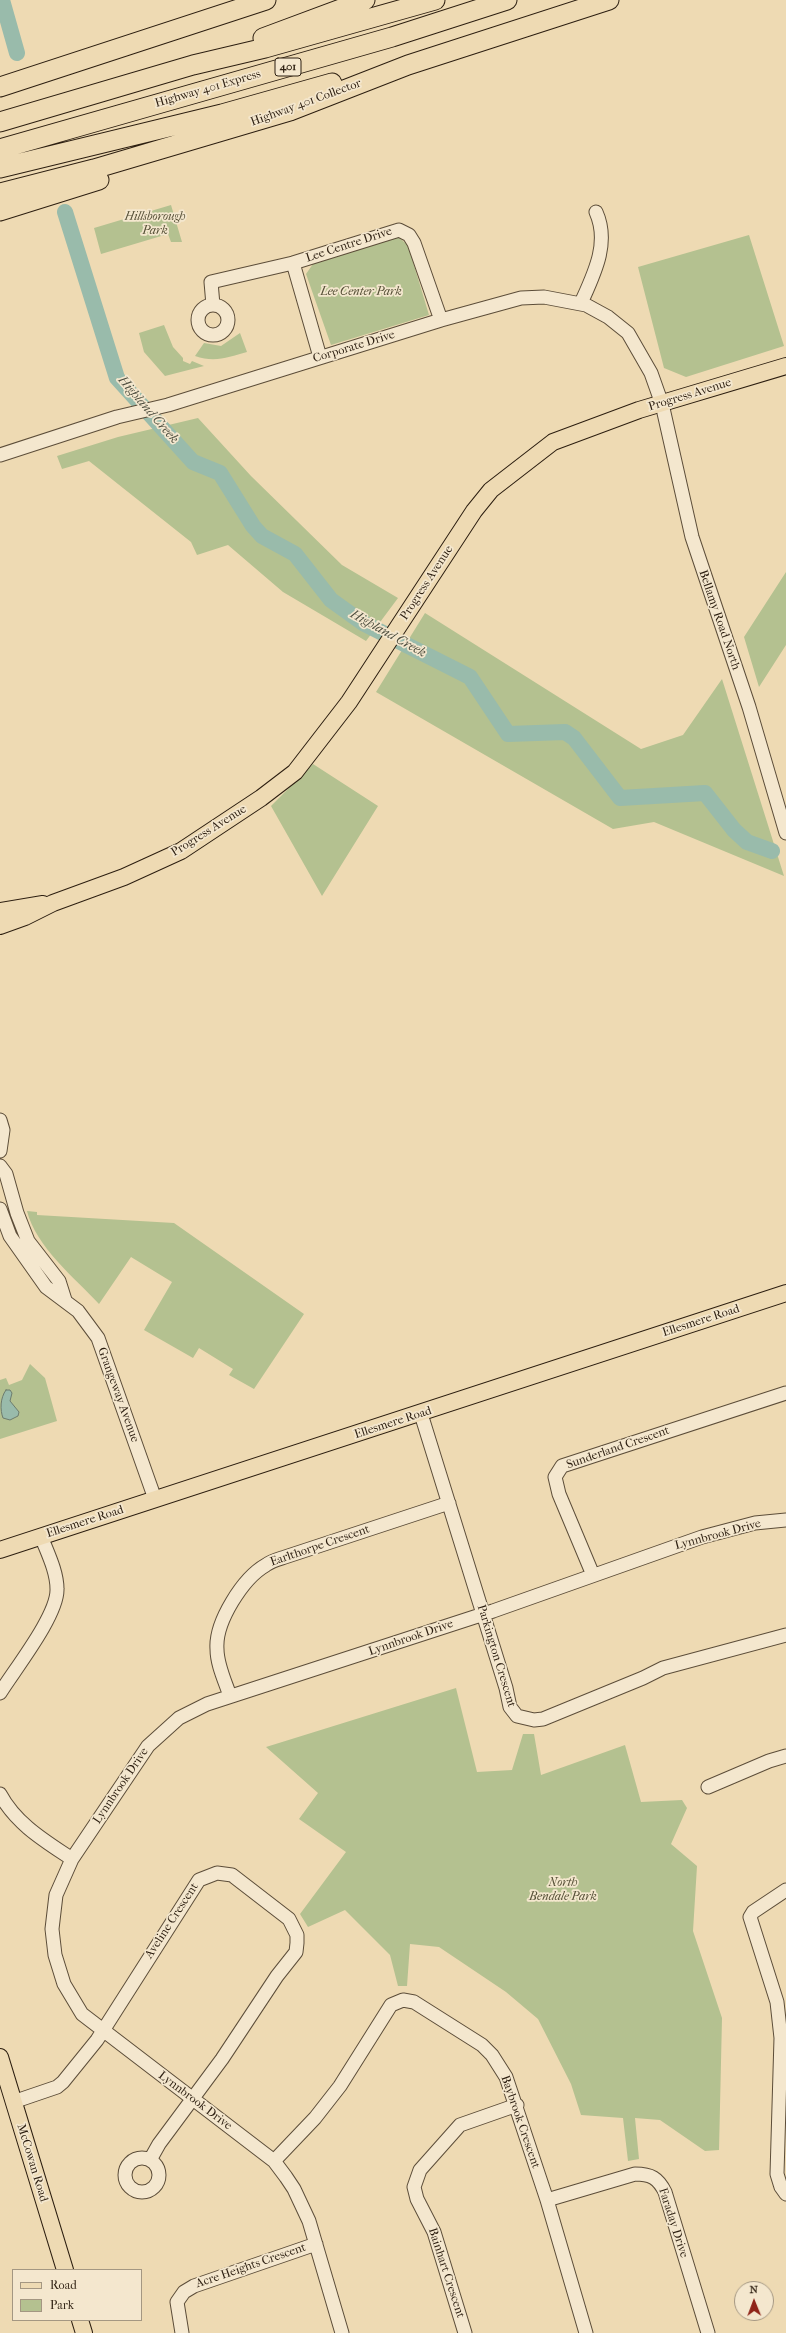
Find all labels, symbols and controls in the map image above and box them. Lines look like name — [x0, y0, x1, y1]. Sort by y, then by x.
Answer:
road number: 401 — [275, 58, 301, 76]
street label: Highway 401 Express — [153, 67, 263, 111]
street label: Highway 401 Collector — [249, 76, 363, 130]
park label: Hillsborough Park — [125, 210, 185, 238]
street label: Lee Centre Drive — [304, 224, 394, 266]
park label: Lee Center Park — [320, 285, 402, 299]
street label: Corporate Drive — [311, 328, 397, 366]
water label: Highland Creek — [115, 373, 181, 447]
street label: Progress Avenue — [647, 376, 733, 414]
street label: Progress Avenue — [398, 543, 456, 623]
street label: Bellamy Road North — [695, 568, 743, 672]
water label: Highland Creek — [347, 607, 429, 661]
street label: Progress Avenue — [169, 802, 249, 860]
street label: Ellesmere Road — [661, 1302, 741, 1340]
street label: Grangeway Avenue — [94, 1345, 142, 1445]
street label: Ellesmere Road — [353, 1404, 433, 1442]
street label: Sunderland Crescent — [565, 1424, 671, 1472]
street label: Ellesmere Road — [45, 1503, 125, 1541]
street label: Lynnbrook Drive — [673, 1517, 763, 1553]
street label: Earlthorpe Crescent — [268, 1522, 372, 1570]
street label: Parkington Crescent — [474, 1603, 518, 1709]
street label: Lynnbrook Drive — [367, 1617, 455, 1659]
street label: Lynnbrook Drive — [90, 1745, 152, 1827]
park label: North Bendale Park — [529, 1876, 597, 1904]
street label: Aveline Crescent — [142, 1880, 202, 1962]
street label: Lynnbrook Drive — [155, 2069, 235, 2133]
street label: Baybrook Crescent — [497, 2074, 543, 2170]
street label: McCowan Road — [13, 2122, 51, 2204]
street label: Faraday Drive — [655, 2186, 691, 2260]
street label: Bainhart Crescent — [425, 2226, 467, 2320]
street label: Acre Heights Crescent — [194, 2240, 308, 2292]
legend — [12, 2269, 142, 2321]
text: Road — [50, 2278, 77, 2292]
north arrow — [734, 2281, 774, 2321]
text: N — [749, 2283, 758, 2296]
text: Park — [50, 2298, 74, 2312]

